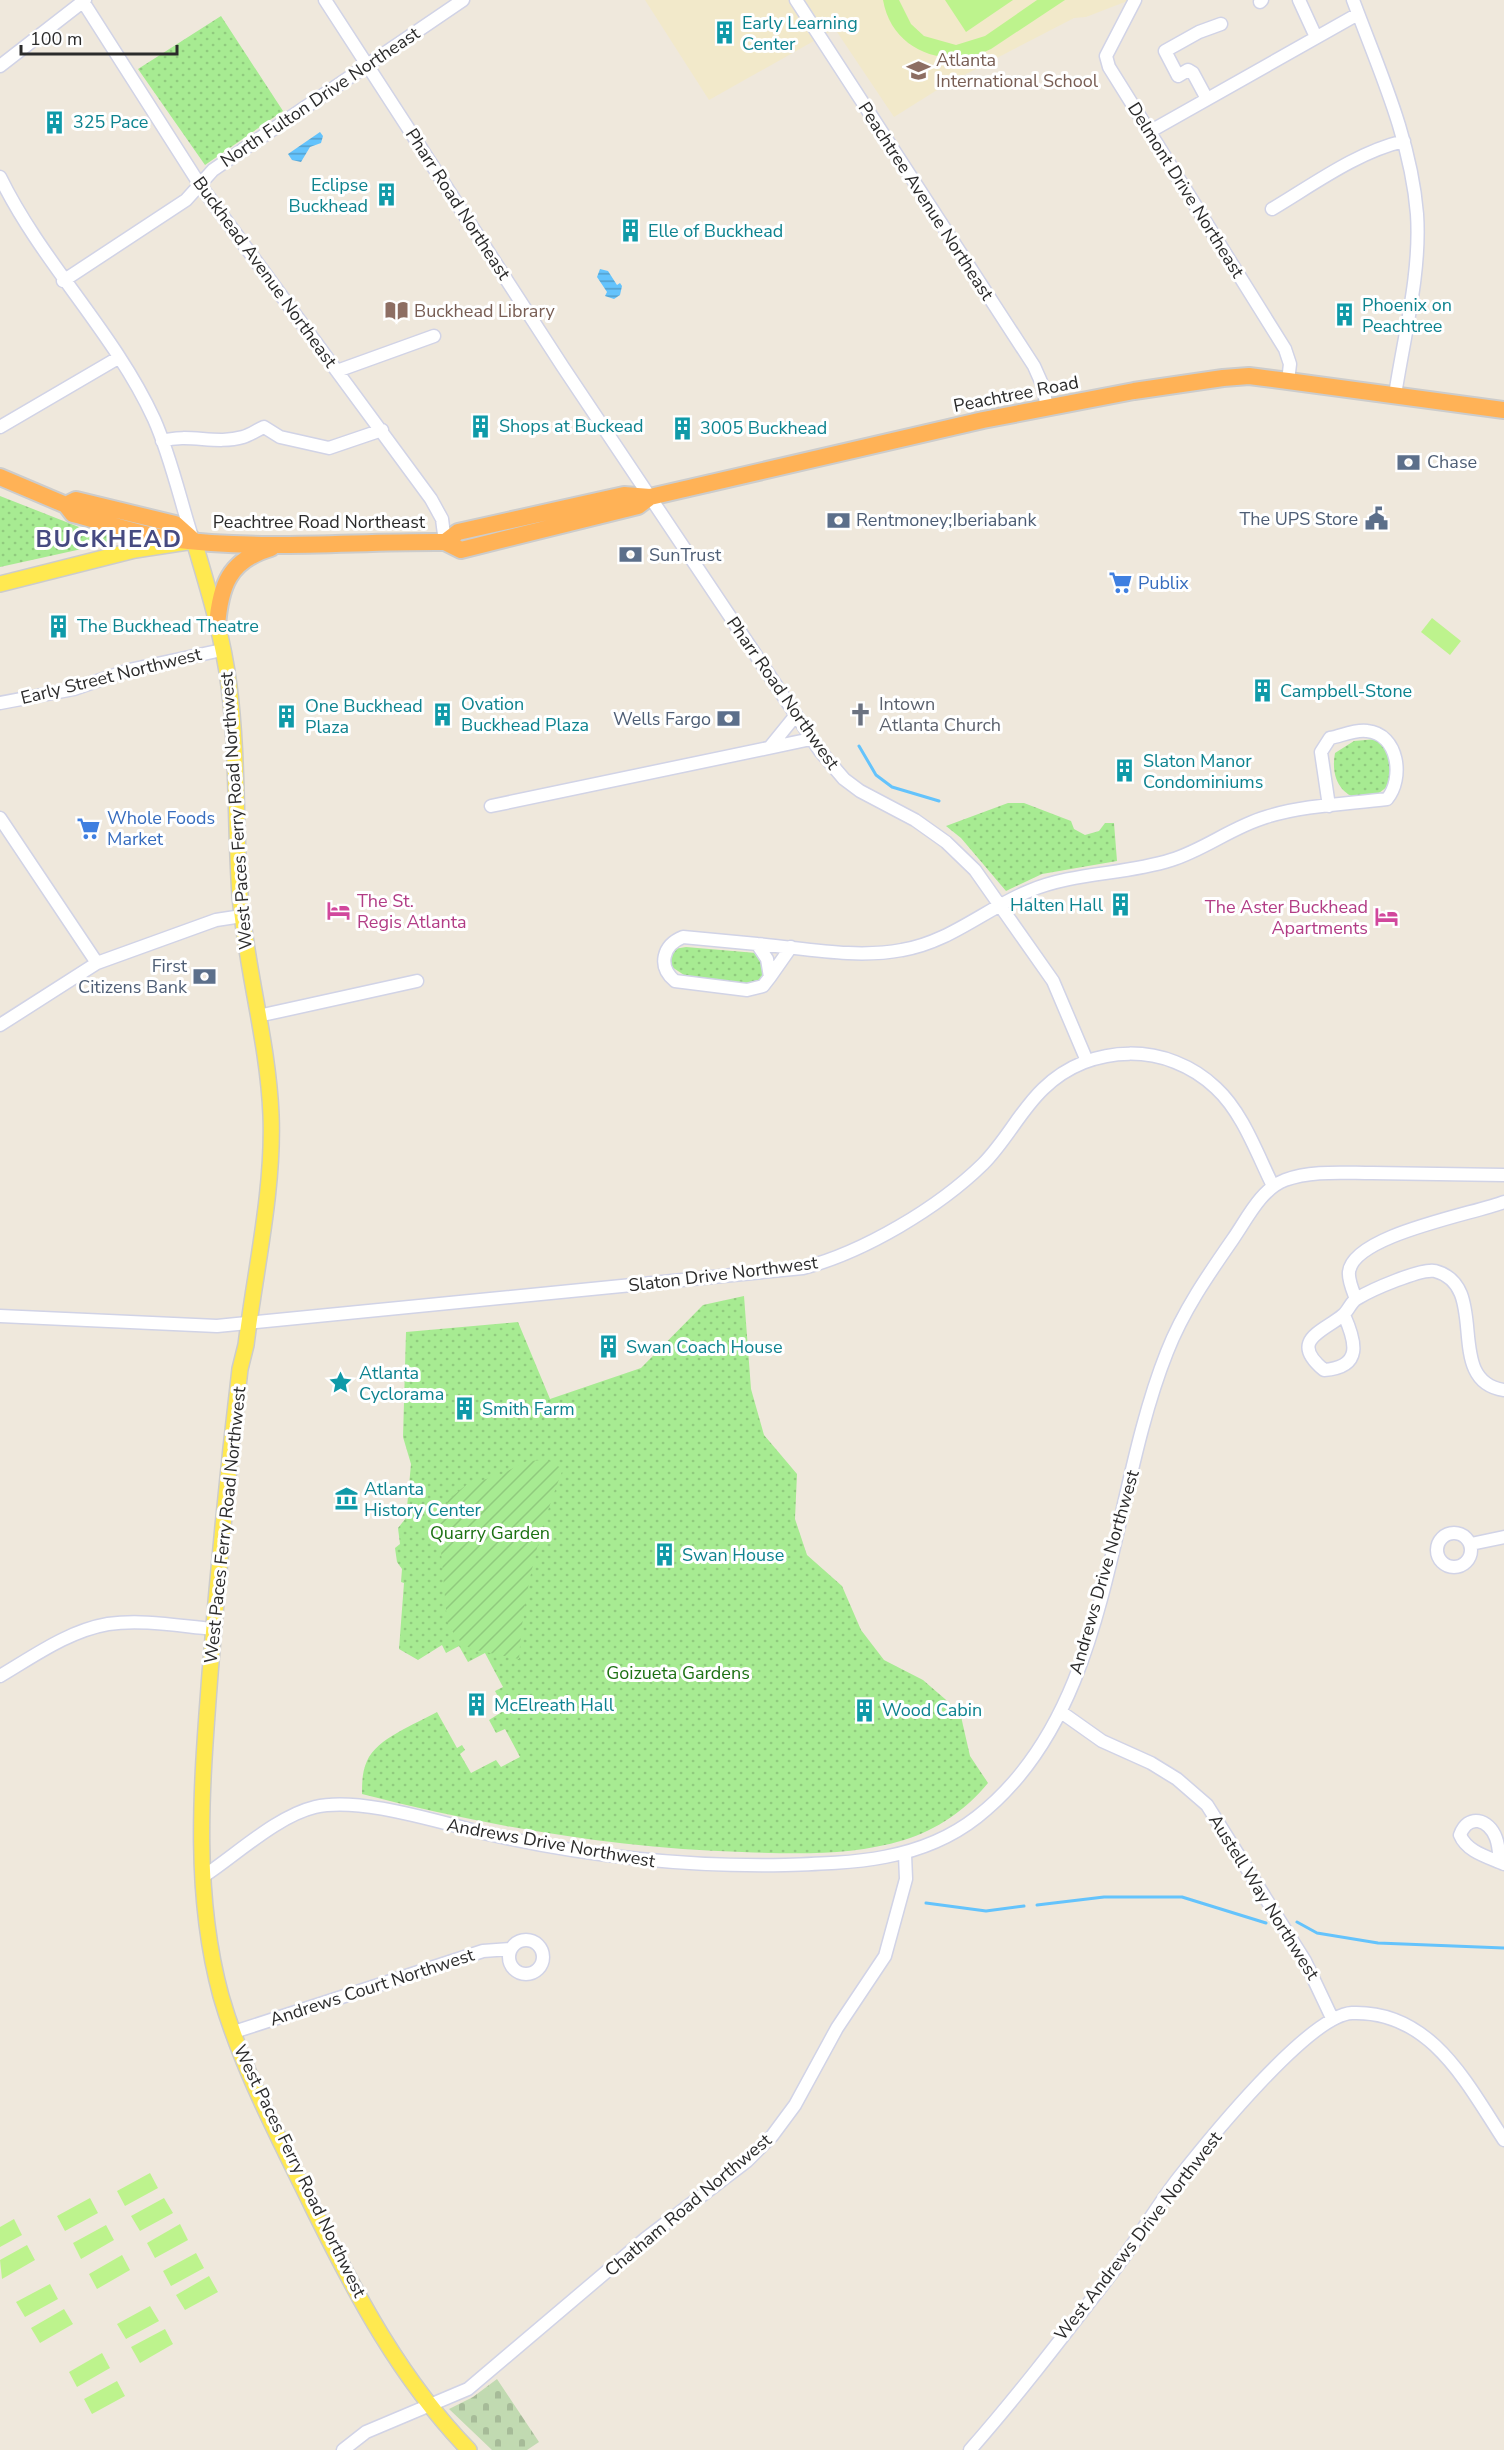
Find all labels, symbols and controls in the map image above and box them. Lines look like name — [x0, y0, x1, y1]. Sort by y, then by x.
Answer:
place label: Early Learning Center — [742, 11, 858, 56]
scale bar — [21, 18, 177, 56]
building icon: Early Learning Center — [711, 20, 737, 46]
street label: North Fulton Drive Northeast — [216, 21, 425, 173]
text: 100 m — [30, 27, 82, 51]
place label: Atlanta International School — [936, 48, 1099, 93]
school or university icon: Atlanta International School — [905, 57, 931, 83]
street label: Peachtree Avenue Northeast — [853, 97, 1000, 305]
street label: Delmont Drive Northeast — [1122, 98, 1250, 283]
building icon: 325 Pace — [42, 109, 68, 135]
place label: 325 Pace — [73, 110, 148, 134]
street label: Pharr Road Northeast — [400, 124, 516, 285]
street label: Buckhead Avenue Northeast — [187, 172, 343, 373]
place label: Eclipse Buckhead — [289, 173, 368, 218]
building icon: Eclipse Buckhead — [373, 182, 399, 208]
building icon: Elle of Buckhead — [617, 218, 643, 244]
place label: Elle of Buckhead — [648, 219, 783, 243]
place label: Phoenix on Peachtree — [1362, 293, 1452, 338]
library icon: Buckhead Library — [383, 298, 409, 324]
place label: Buckhead Library — [414, 299, 555, 323]
building icon: Phoenix on Peachtree — [1331, 302, 1357, 328]
street label: Peachtree Road — [951, 370, 1081, 418]
building icon: Shops at Buckead — [468, 413, 494, 439]
place label: Shops at Buckead — [499, 414, 644, 438]
building icon: 3005 Buckhead — [669, 415, 695, 441]
place label: 3005 Buckhead — [700, 416, 827, 440]
bank icon: Chase — [1396, 449, 1422, 475]
place label: Chase — [1427, 450, 1477, 474]
public building icon: The UPS Store — [1363, 506, 1389, 532]
bank icon: Rentmoney;Iberiabank — [825, 507, 851, 533]
place label: The UPS Store — [1239, 507, 1358, 531]
place label: Rentmoney;Iberiabank — [856, 508, 1037, 532]
street label: Peachtree Road Northeast — [213, 510, 426, 534]
district label: BUCKHEAD — [35, 523, 183, 555]
bank icon: SunTrust — [618, 542, 644, 568]
place label: SunTrust — [649, 543, 722, 567]
supermarket icon: Publix — [1107, 570, 1133, 596]
place label: Publix — [1138, 571, 1189, 595]
street label: Pharr Road Northwest — [721, 612, 845, 775]
building icon: The Buckhead Theatre — [46, 613, 72, 639]
place label: The Buckhead Theatre — [77, 614, 259, 638]
street label: Early Street Northwest — [18, 642, 204, 710]
street label: West Paces Ferry Road Northwest — [214, 671, 258, 951]
building icon: Campbell-Stone — [1249, 678, 1275, 704]
place label: Campbell-Stone — [1280, 679, 1412, 703]
place label: Ovation Buckhead Plaza — [461, 692, 589, 737]
place label: Intown Atlanta Church — [879, 692, 1001, 737]
place label: One Buckhead Plaza — [305, 694, 423, 739]
building icon: Ovation Buckhead Plaza — [430, 701, 456, 727]
church icon: Intown Atlanta Church — [848, 701, 874, 727]
building icon: One Buckhead Plaza — [274, 703, 300, 729]
bank icon: Wells Fargo — [716, 706, 742, 732]
place label: Wells Fargo — [613, 707, 711, 731]
place label: Slaton Manor Condominiums — [1143, 749, 1263, 794]
building icon: Slaton Manor Condominiums — [1112, 758, 1138, 784]
place label: Whole Foods Market — [107, 806, 215, 851]
supermarket icon: Whole Foods Market — [76, 815, 102, 841]
place label: The St. Regis Atlanta — [357, 889, 467, 934]
building icon: Halten Hall — [1108, 892, 1134, 918]
place label: Halten Hall — [1010, 893, 1104, 917]
place label: The Aster Buckhead Apartments — [1205, 895, 1368, 940]
hotel icon: The St. Regis Atlanta — [326, 898, 352, 924]
hotel icon: The Aster Buckhead Apartments — [1373, 904, 1399, 930]
place label: First Citizens Bank — [78, 954, 188, 999]
bank icon: First Citizens Bank — [192, 963, 218, 989]
street label: Slaton Drive Northwest — [627, 1250, 820, 1298]
building icon: Swan Coach House — [595, 1334, 621, 1360]
place label: Swan Coach House — [626, 1335, 783, 1359]
place label: Atlanta Cyclorama — [359, 1361, 444, 1406]
place icon: Atlanta Cyclorama — [328, 1370, 354, 1396]
street label: West Paces Ferry Road Northwest — [199, 1385, 252, 1665]
building icon: Smith Farm — [451, 1396, 477, 1422]
place label: Smith Farm — [482, 1397, 575, 1421]
street label: Andrews Drive Northwest — [1063, 1466, 1145, 1677]
place label: Atlanta History Center — [364, 1477, 482, 1522]
museum icon: Atlanta History Center — [333, 1486, 359, 1512]
park label: Quarry Garden — [430, 1521, 550, 1545]
building icon: Swan House — [651, 1542, 677, 1568]
place label: Swan House — [682, 1543, 784, 1567]
park label: Goizueta Gardens — [606, 1661, 750, 1685]
building icon: McElreath Hall — [463, 1692, 489, 1718]
place label: McElreath Hall — [494, 1693, 615, 1717]
building icon: Wood Cabin — [851, 1697, 877, 1723]
place label: Wood Cabin — [882, 1698, 982, 1722]
street label: Austell Way Northwest — [1203, 1810, 1325, 1985]
street label: Andrews Drive Northwest — [445, 1813, 658, 1873]
street label: Andrews Court Northwest — [267, 1942, 478, 2031]
street label: West Paces Ferry Road Northwest — [228, 2041, 372, 2302]
street label: West Andrews Drive Northwest — [1049, 2126, 1228, 2345]
street label: Chatham Road Northwest — [600, 2128, 777, 2282]

